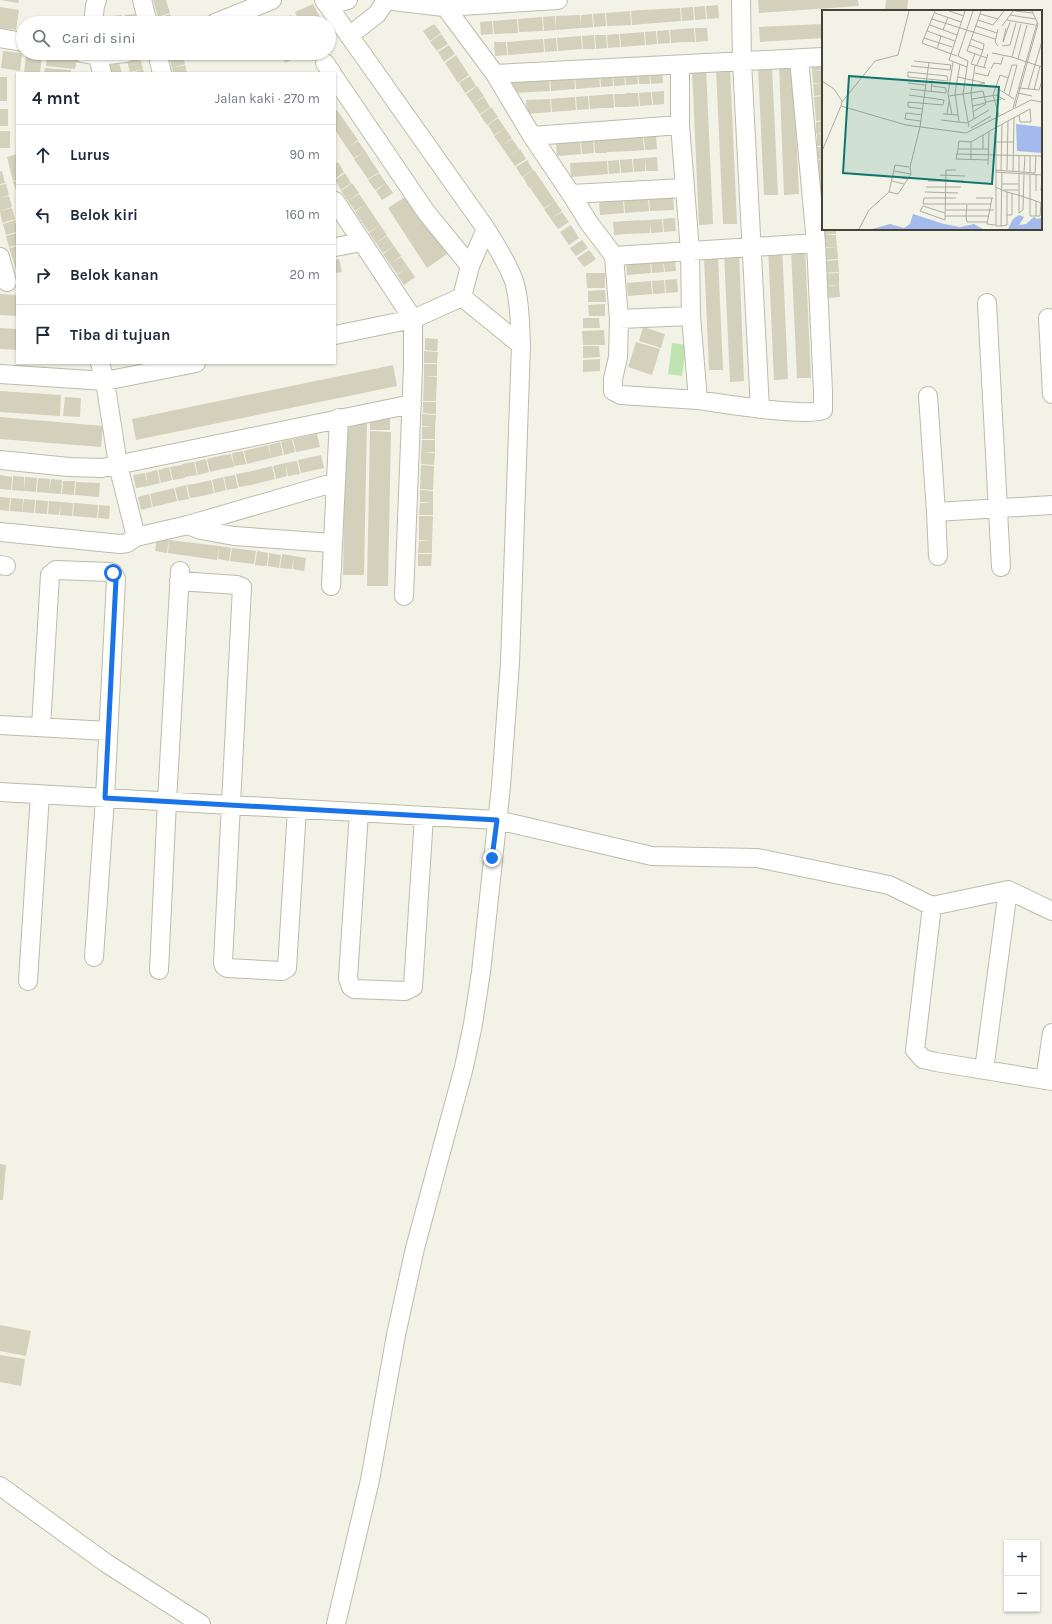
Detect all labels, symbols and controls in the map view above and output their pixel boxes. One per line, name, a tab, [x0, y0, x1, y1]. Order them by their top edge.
inset map	[822, 10, 1042, 230]
search box	[16, 16, 336, 60]
icon: search	[30, 27, 52, 49]
text: Cari di sini	[62, 29, 136, 47]
text: 4 mnt	[32, 88, 80, 108]
text: Jalan kaki · 270 m	[215, 91, 320, 106]
icon: ahead	[32, 144, 54, 166]
text: Lurus	[70, 146, 110, 164]
text: 90 m	[289, 147, 320, 162]
icon: left	[32, 204, 54, 226]
text: Belok kiri	[70, 206, 138, 224]
text: 160 m	[285, 207, 320, 222]
icon: right	[32, 264, 54, 286]
text: Belok kanan	[70, 266, 159, 284]
text: 20 m	[290, 267, 320, 282]
icon: arrive	[32, 324, 54, 346]
text: Tiba di tujuan	[70, 326, 170, 344]
route start	[104, 564, 122, 582]
route end	[483, 849, 501, 867]
map controls	[1004, 1540, 1040, 1612]
button: +	[1004, 1540, 1040, 1576]
button: −	[1004, 1576, 1040, 1612]

